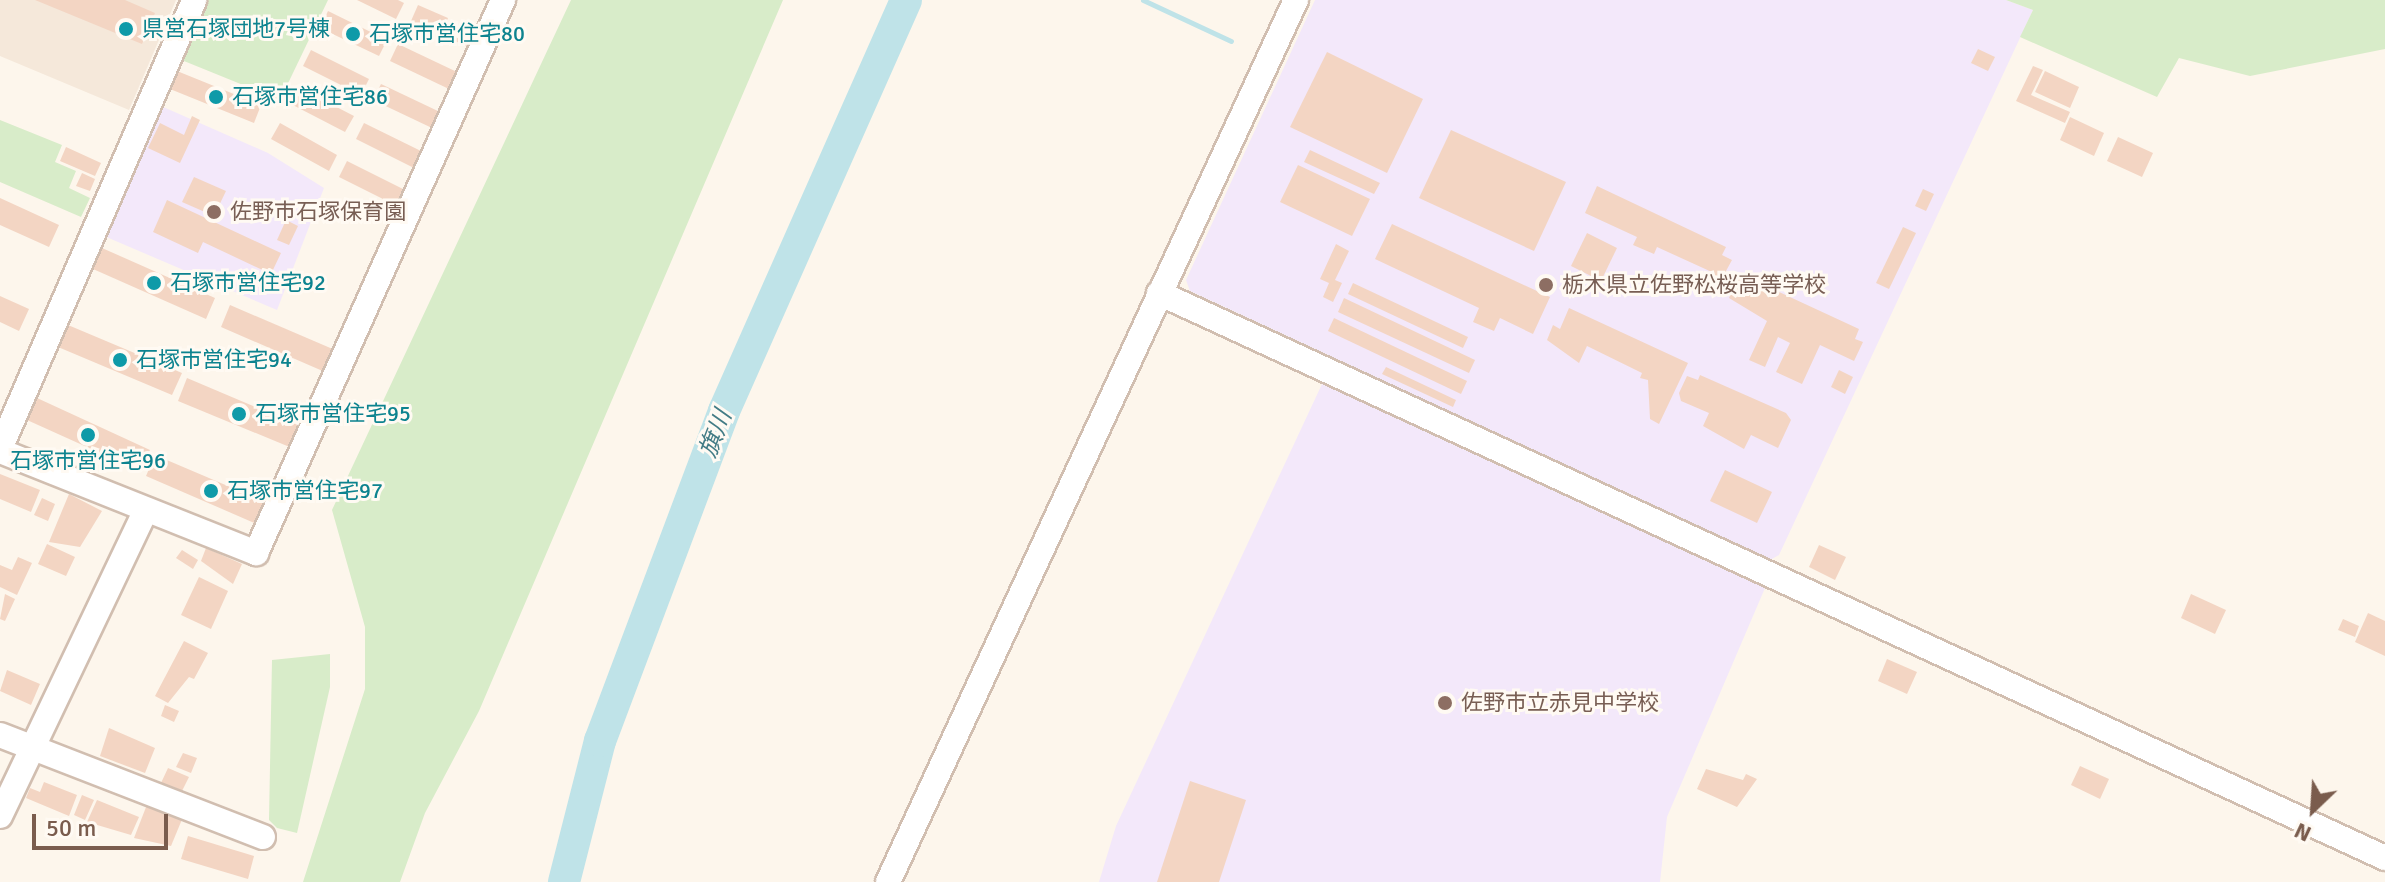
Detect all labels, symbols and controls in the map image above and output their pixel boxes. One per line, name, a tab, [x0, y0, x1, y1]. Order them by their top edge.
place label: 県営石塚団地7号棟	[142, 16, 330, 42]
marker: 県営石塚団地7号棟	[117, 20, 135, 38]
place label: 石塚市営住宅80	[369, 21, 525, 47]
marker: 石塚市営住宅80	[344, 25, 362, 43]
place label: 石塚市営住宅86	[232, 84, 388, 110]
marker: 石塚市営住宅86	[207, 88, 225, 106]
place label: 佐野市石塚保育園	[230, 199, 406, 225]
marker: 佐野市石塚保育園	[205, 203, 223, 221]
place label: 石塚市営住宅92	[170, 270, 326, 296]
place label: 栃木県立佐野松桜高等学校	[1562, 272, 1826, 298]
marker: 石塚市営住宅92	[145, 274, 163, 292]
marker: 栃木県立佐野松桜高等学校	[1537, 276, 1555, 294]
place label: 石塚市営住宅94	[136, 347, 292, 373]
marker: 石塚市営住宅94	[111, 351, 129, 369]
place label: 石塚市営住宅95	[255, 401, 411, 427]
marker: 石塚市営住宅95	[230, 405, 248, 423]
water label: 旗川	[694, 406, 738, 462]
marker: 石塚市営住宅96	[79, 426, 97, 444]
place label: 石塚市営住宅96	[10, 448, 166, 474]
place label: 石塚市営住宅97	[227, 478, 383, 504]
marker: 石塚市営住宅97	[202, 482, 220, 500]
place label: 佐野市立赤見中学校	[1461, 690, 1659, 716]
marker: 佐野市立赤見中学校	[1436, 694, 1454, 712]
north arrow	[2273, 770, 2353, 850]
scale bar	[36, 798, 172, 848]
text: 50 m	[46, 813, 96, 843]
text: N	[2290, 817, 2315, 848]

